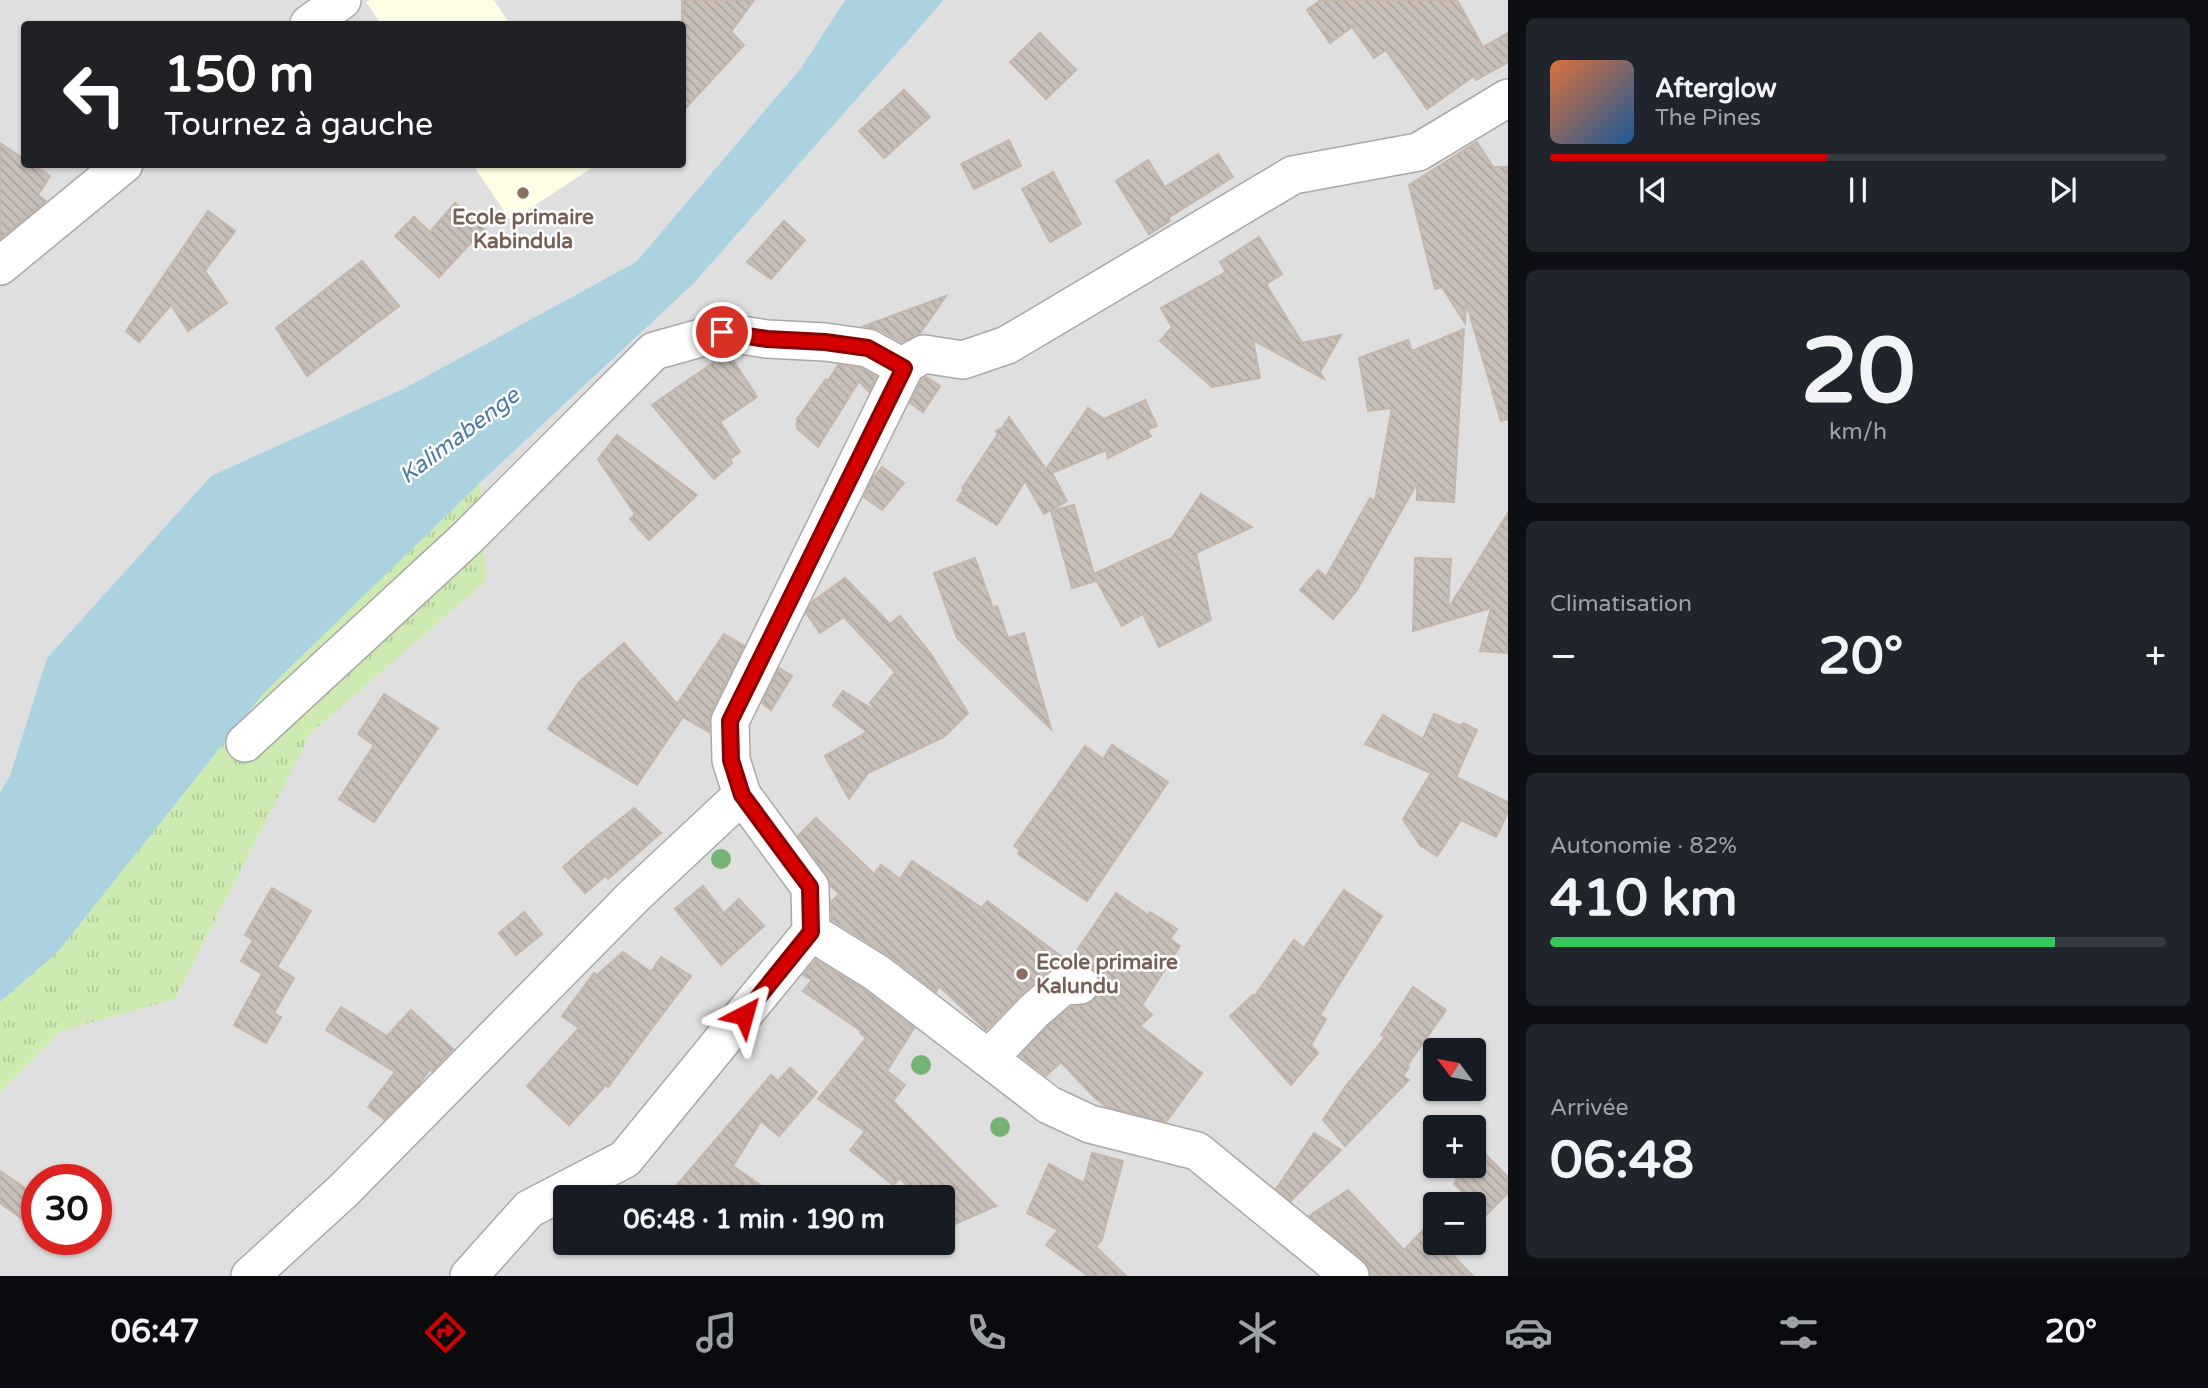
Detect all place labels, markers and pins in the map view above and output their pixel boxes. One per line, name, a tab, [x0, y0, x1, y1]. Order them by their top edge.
marker: Ecole primaire Kabindula	[515, 185, 531, 201]
place label: Ecole primaire Kabindula	[452, 205, 594, 254]
pin	[692, 302, 752, 362]
place label: Ecole primaire Kalundu	[1036, 950, 1178, 999]
marker: Ecole primaire Kalundu	[1014, 966, 1030, 982]

